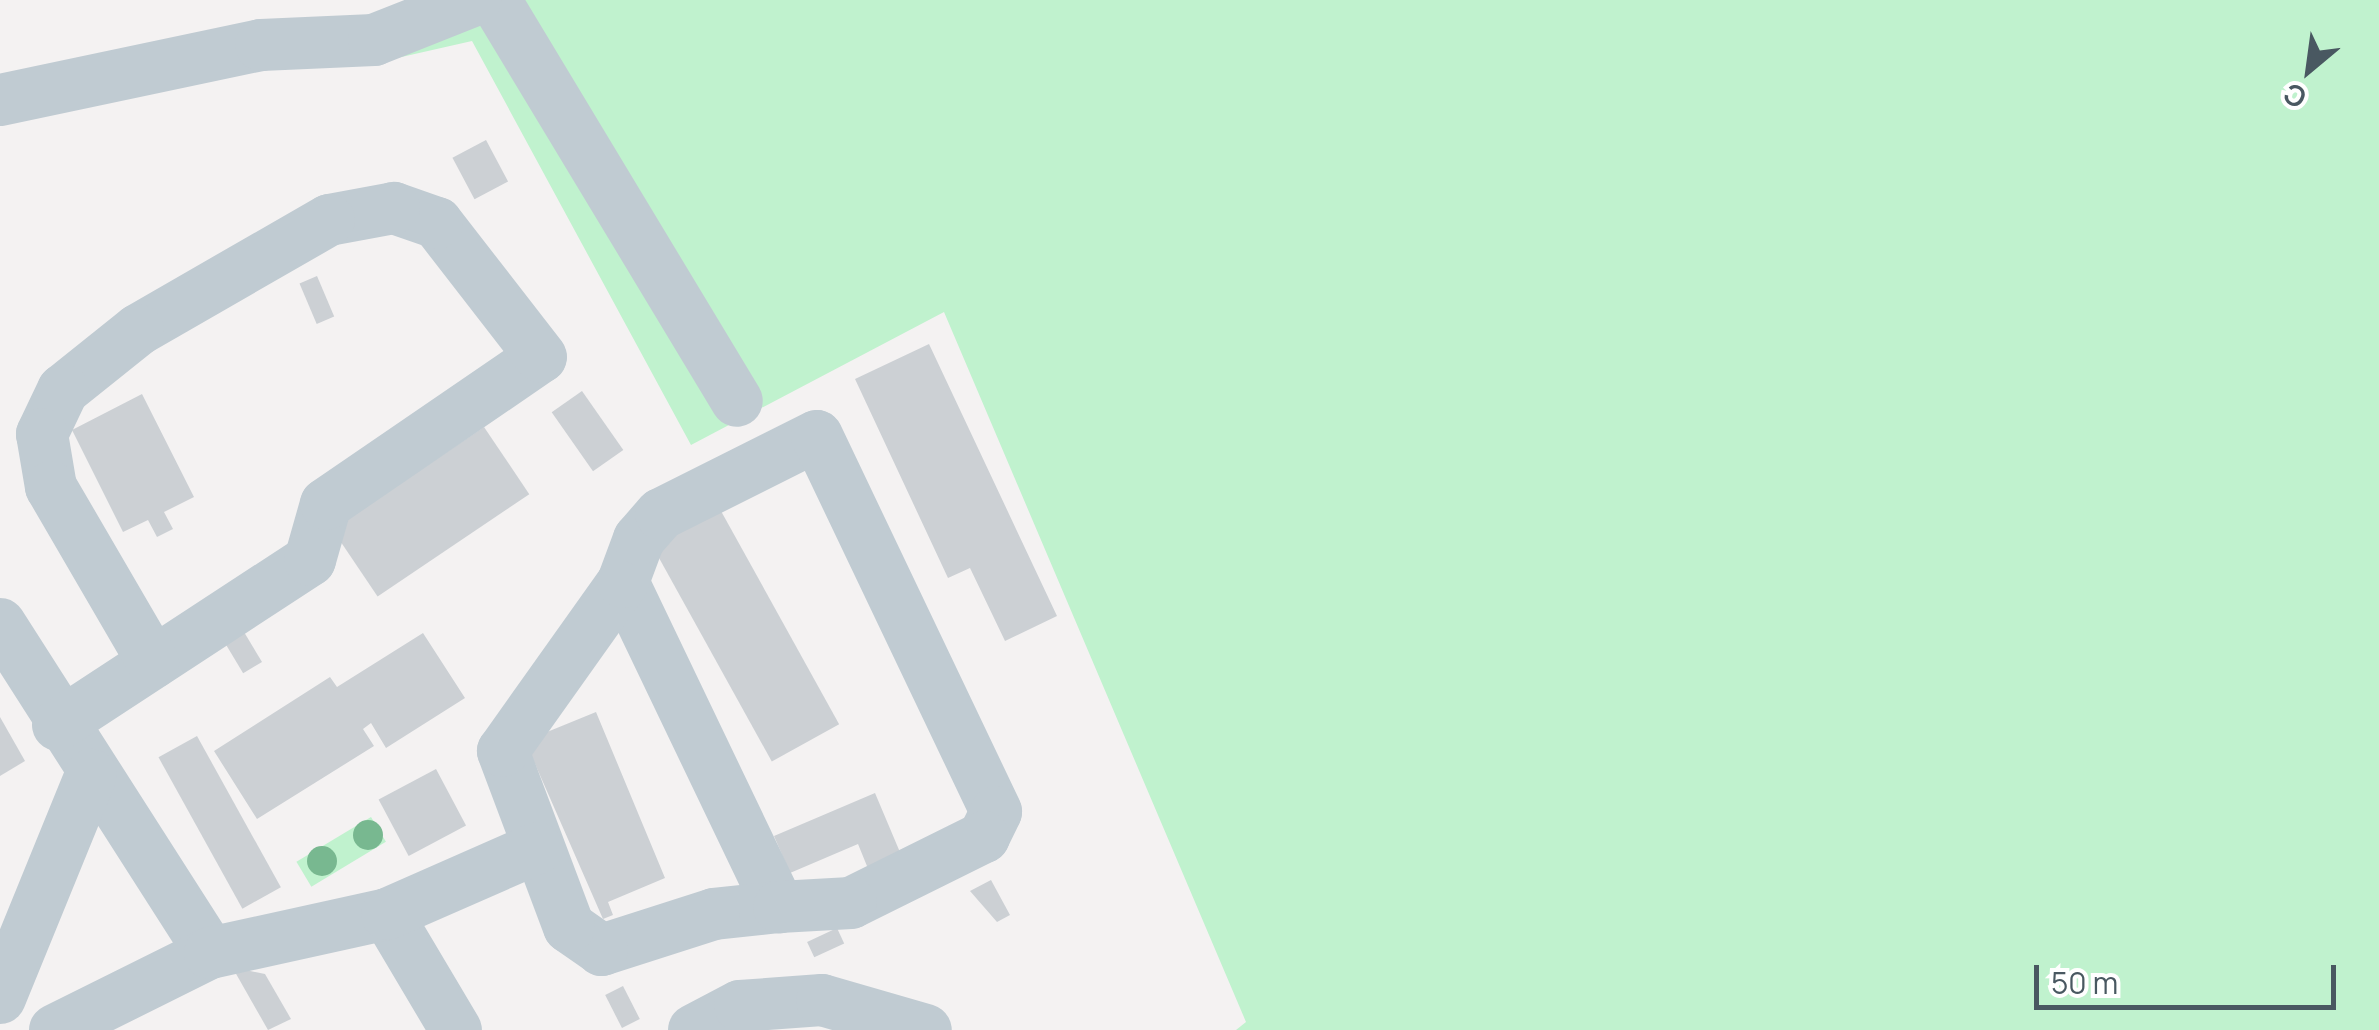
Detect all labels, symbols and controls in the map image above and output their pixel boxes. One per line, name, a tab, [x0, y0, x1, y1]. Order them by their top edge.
north arrow	[2259, 20, 2359, 120]
text: С	[2276, 75, 2313, 118]
scale bar	[2039, 945, 2342, 1007]
text: 50 m	[2051, 962, 2118, 1003]

